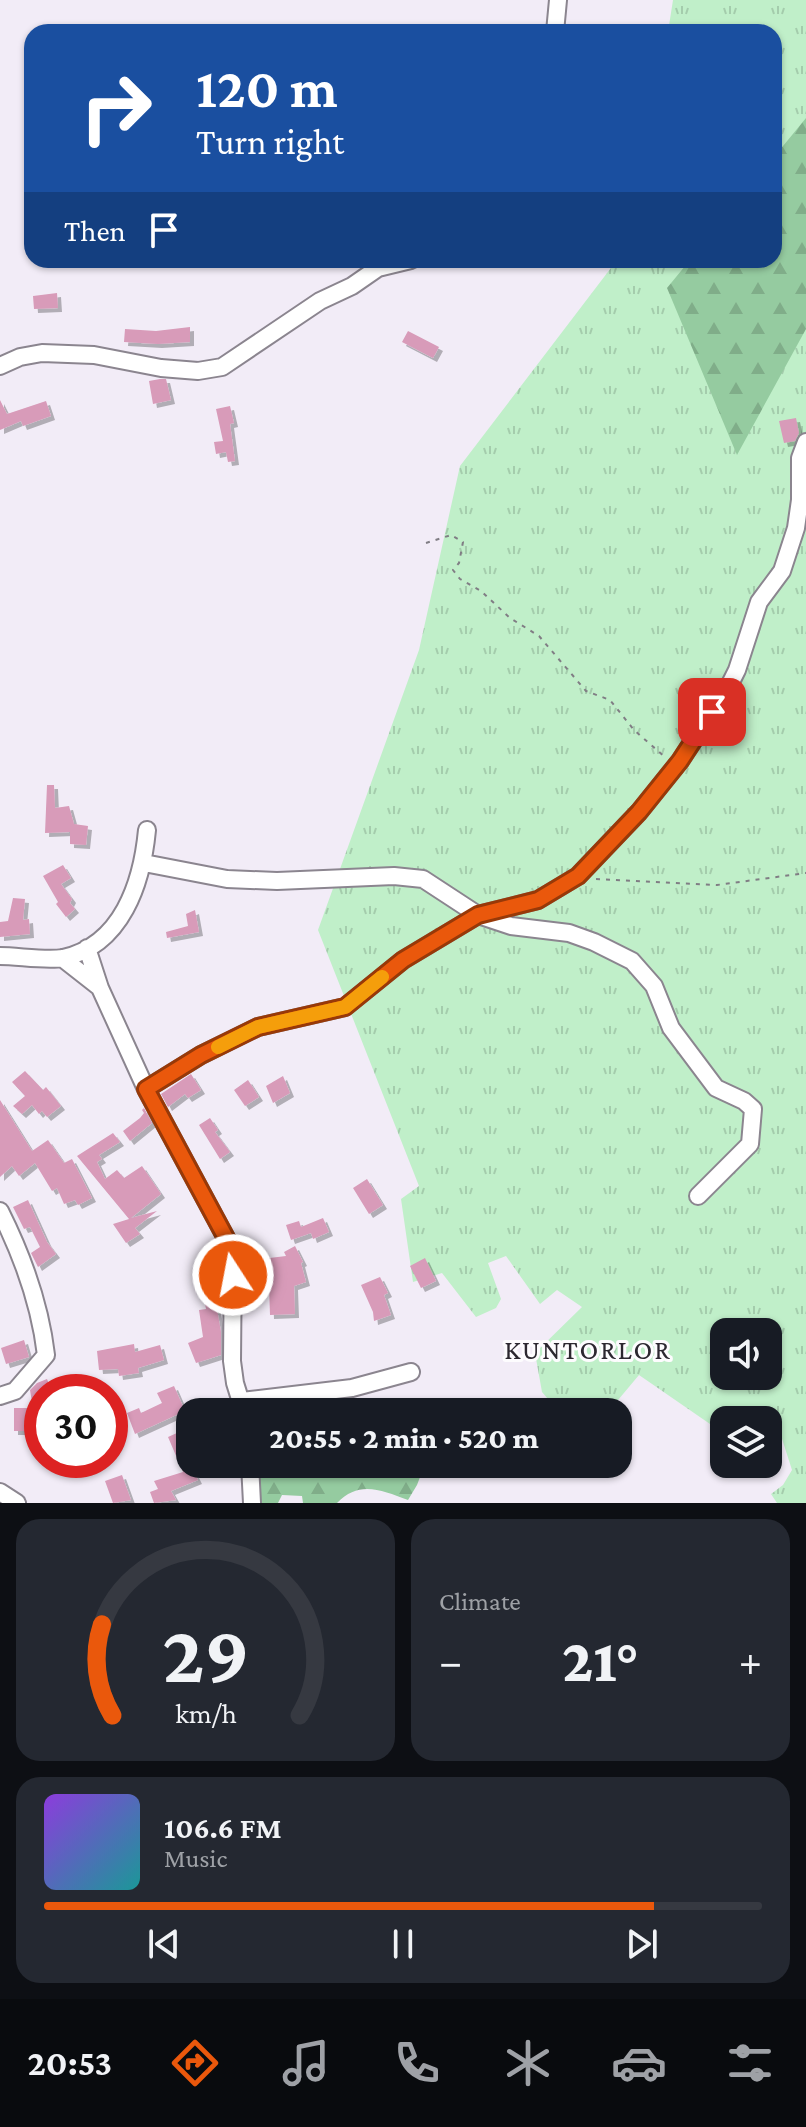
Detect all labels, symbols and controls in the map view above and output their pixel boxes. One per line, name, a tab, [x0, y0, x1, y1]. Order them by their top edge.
icon: right	[64, 56, 168, 160]
text: 120 m	[196, 57, 338, 119]
text: Turn right	[196, 122, 344, 162]
icon: arrive	[142, 208, 186, 252]
text: Then	[64, 214, 126, 247]
pin	[678, 678, 746, 746]
icon: arrive	[690, 690, 734, 734]
position arrow	[191, 1233, 275, 1317]
map controls	[710, 1318, 782, 1478]
button: sound	[710, 1318, 782, 1390]
district label: KUNTORLOR	[504, 1334, 672, 1365]
speed limit sign: 30	[24, 1374, 128, 1478]
button: layers	[710, 1406, 782, 1478]
text: 20:55 · 2 min · 520 m	[269, 1421, 539, 1454]
text: Climate	[439, 1587, 521, 1616]
text: 29	[162, 1607, 249, 1700]
text: 21°	[562, 1627, 639, 1694]
text: −	[439, 1637, 462, 1685]
text: +	[739, 1637, 762, 1685]
text: km/h	[175, 1697, 236, 1729]
text: 106.6 FM	[164, 1811, 282, 1844]
text: Music	[164, 1844, 227, 1873]
icon: previous	[142, 1922, 186, 1966]
icon: pause	[381, 1922, 425, 1966]
icon: next	[620, 1922, 664, 1966]
icon: directions	[167, 2035, 223, 2091]
icon: music	[278, 2035, 334, 2091]
icon: phone	[389, 2035, 445, 2091]
icon: climate	[500, 2035, 556, 2091]
icon: car	[611, 2035, 667, 2091]
icon: filters	[722, 2035, 778, 2091]
text: 20:53	[28, 2043, 112, 2083]

